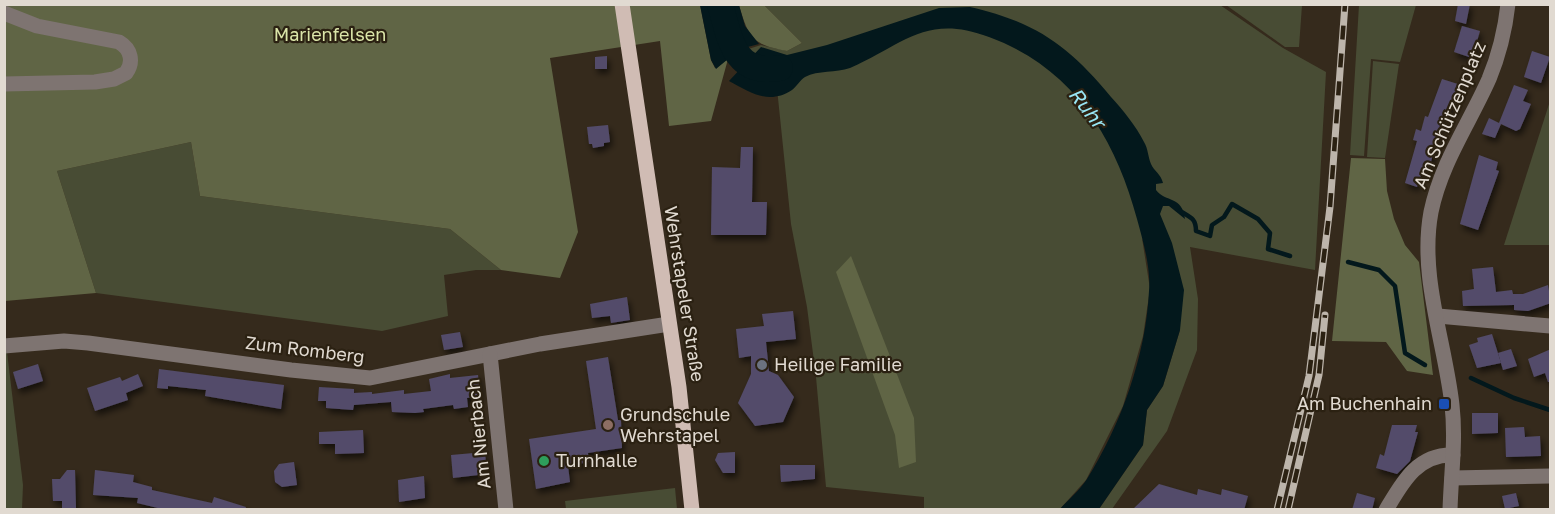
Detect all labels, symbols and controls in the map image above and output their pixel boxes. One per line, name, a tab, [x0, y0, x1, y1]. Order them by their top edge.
park label: Marienfelsen	[274, 23, 386, 45]
street label: Am Schützenplatz	[1408, 38, 1490, 191]
water label: Ruhr	[1064, 82, 1113, 135]
street label: Wehrstapeler Straße	[660, 205, 710, 383]
street label: Zum Romberg	[244, 331, 366, 367]
place label: Heilige Familie	[774, 353, 902, 375]
marker: Heilige Familie	[755, 358, 769, 372]
street label: Am Nierbach	[461, 378, 495, 490]
place label: Am Buchenhain	[1297, 392, 1432, 414]
marker: Am Buchenhain	[1437, 397, 1451, 411]
place label: Grundschule Wehrstapel	[620, 403, 730, 446]
marker: Grundschule Wehrstapel	[601, 418, 615, 432]
place label: Turnhalle	[556, 449, 638, 471]
marker: Turnhalle	[537, 454, 551, 468]

